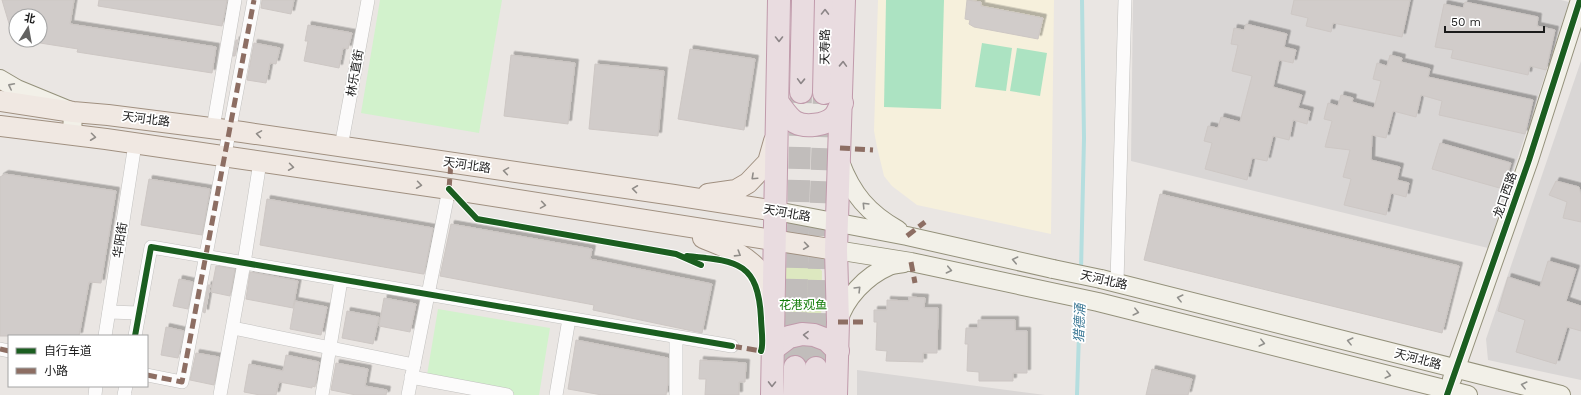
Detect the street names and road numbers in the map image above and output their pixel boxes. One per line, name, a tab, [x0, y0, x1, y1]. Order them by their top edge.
street label: 天寿路	[818, 29, 832, 65]
street label: 林乐直街	[344, 48, 366, 98]
street label: 天河北路	[121, 109, 171, 129]
street label: 天河北路	[442, 155, 492, 175]
street label: 龙口西路	[1491, 170, 1519, 220]
street label: 天河北路	[762, 202, 812, 224]
street label: 华阳街	[110, 221, 130, 259]
street label: 天河北路	[1079, 268, 1129, 292]
street label: 天河北路	[1393, 346, 1443, 372]

